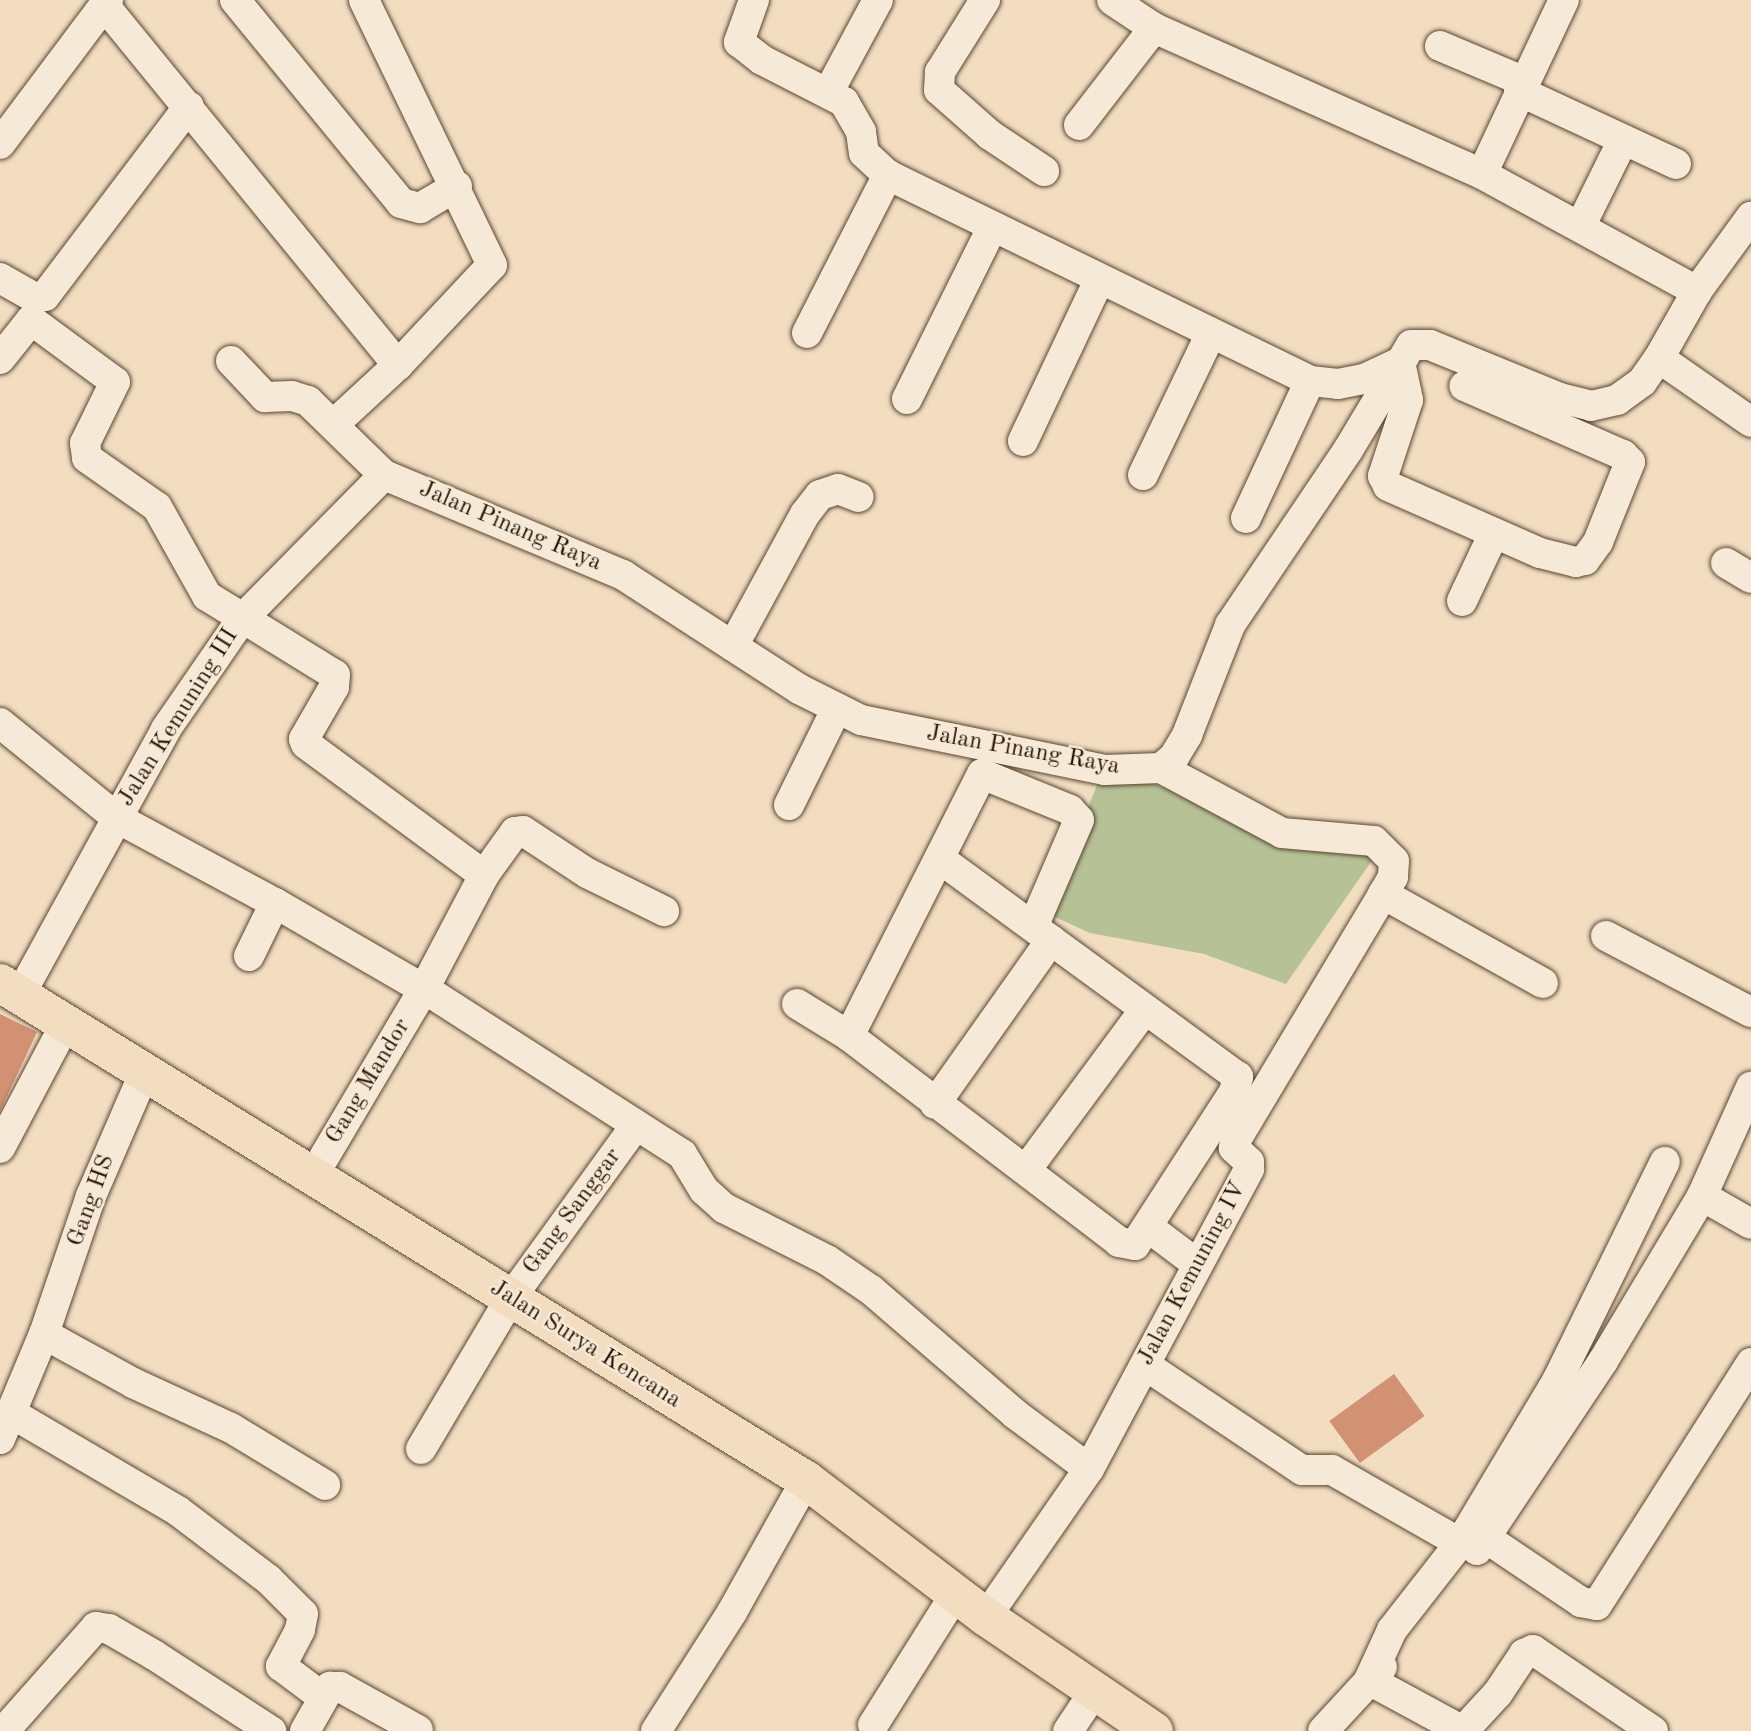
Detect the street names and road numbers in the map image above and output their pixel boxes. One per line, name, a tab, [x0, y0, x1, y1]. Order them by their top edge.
street label: Jalan Pinang Raya	[414, 476, 606, 578]
street label: Jalan Kemuning III	[113, 624, 245, 812]
street label: Jalan Pinang Raya	[924, 720, 1122, 782]
street label: Gang Mandor	[320, 1014, 418, 1150]
street label: Gang Sanggar	[518, 1143, 628, 1281]
street label: Gang HS	[62, 1151, 122, 1251]
street label: Jalan Kemuning IV	[1132, 1177, 1254, 1371]
street label: Jalan Surya Kencana	[484, 1274, 686, 1416]

